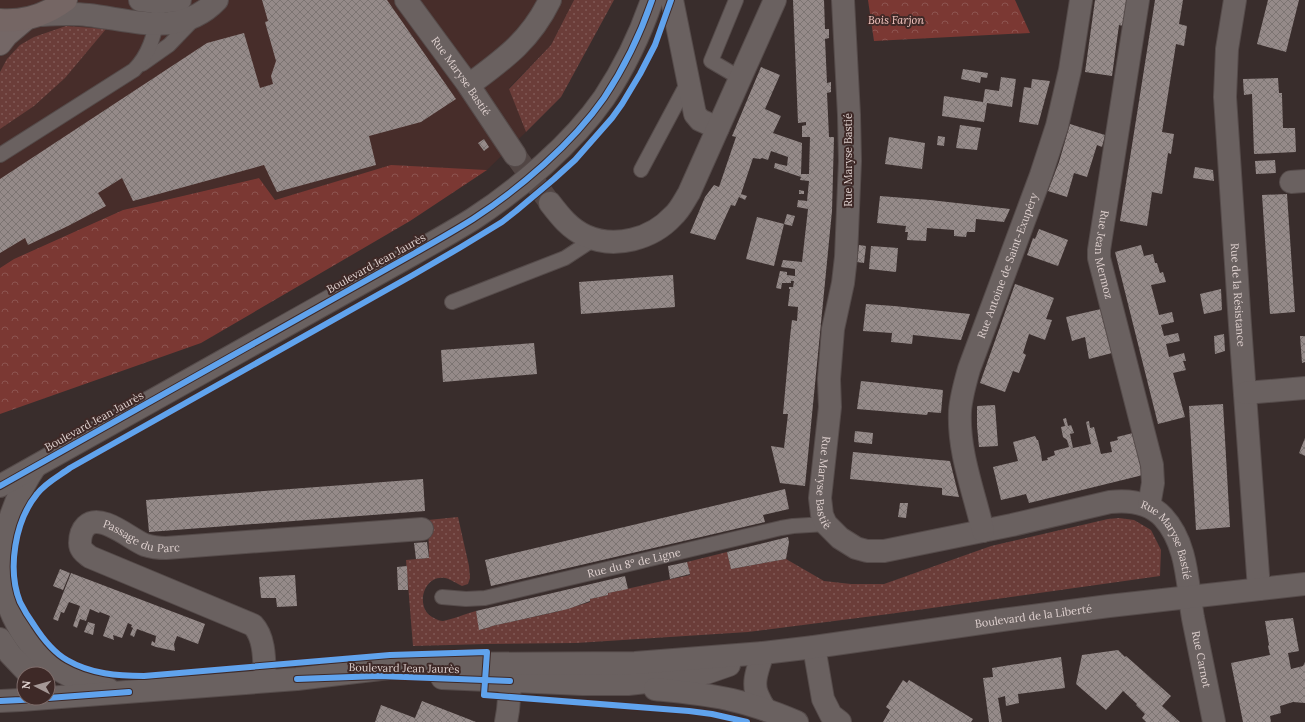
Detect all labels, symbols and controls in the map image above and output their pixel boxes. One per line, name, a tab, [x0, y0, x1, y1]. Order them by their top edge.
park label: Bois Farjon	[868, 13, 924, 27]
street label: Rue Maryse Bastié	[428, 34, 494, 118]
street label: Rue Maryse Bastié	[841, 113, 855, 207]
street label: Rue Antoine de Saint-Exupéry	[974, 191, 1041, 340]
street label: Rue Jean Mermoz	[1092, 209, 1116, 301]
street label: Boulevard Jean Jaurès	[324, 230, 428, 296]
street label: Rue de la Résistance	[1228, 243, 1249, 347]
street label: Boulevard Jean Jaurès	[42, 388, 146, 454]
street label: Rue Maryse Bastié	[813, 435, 834, 532]
street label: Rue Maryse Bastié	[1139, 497, 1195, 581]
street label: Passage du Parc	[101, 516, 180, 555]
street label: Rue du 8° de Ligne	[586, 545, 682, 581]
street label: Boulevard de la Liberté	[974, 601, 1093, 631]
street label: Rue Carnot	[1189, 629, 1214, 690]
street label: Boulevard Jean Jaurès	[348, 660, 460, 676]
north arrow	[16, 666, 56, 706]
text: N	[19, 680, 34, 690]

